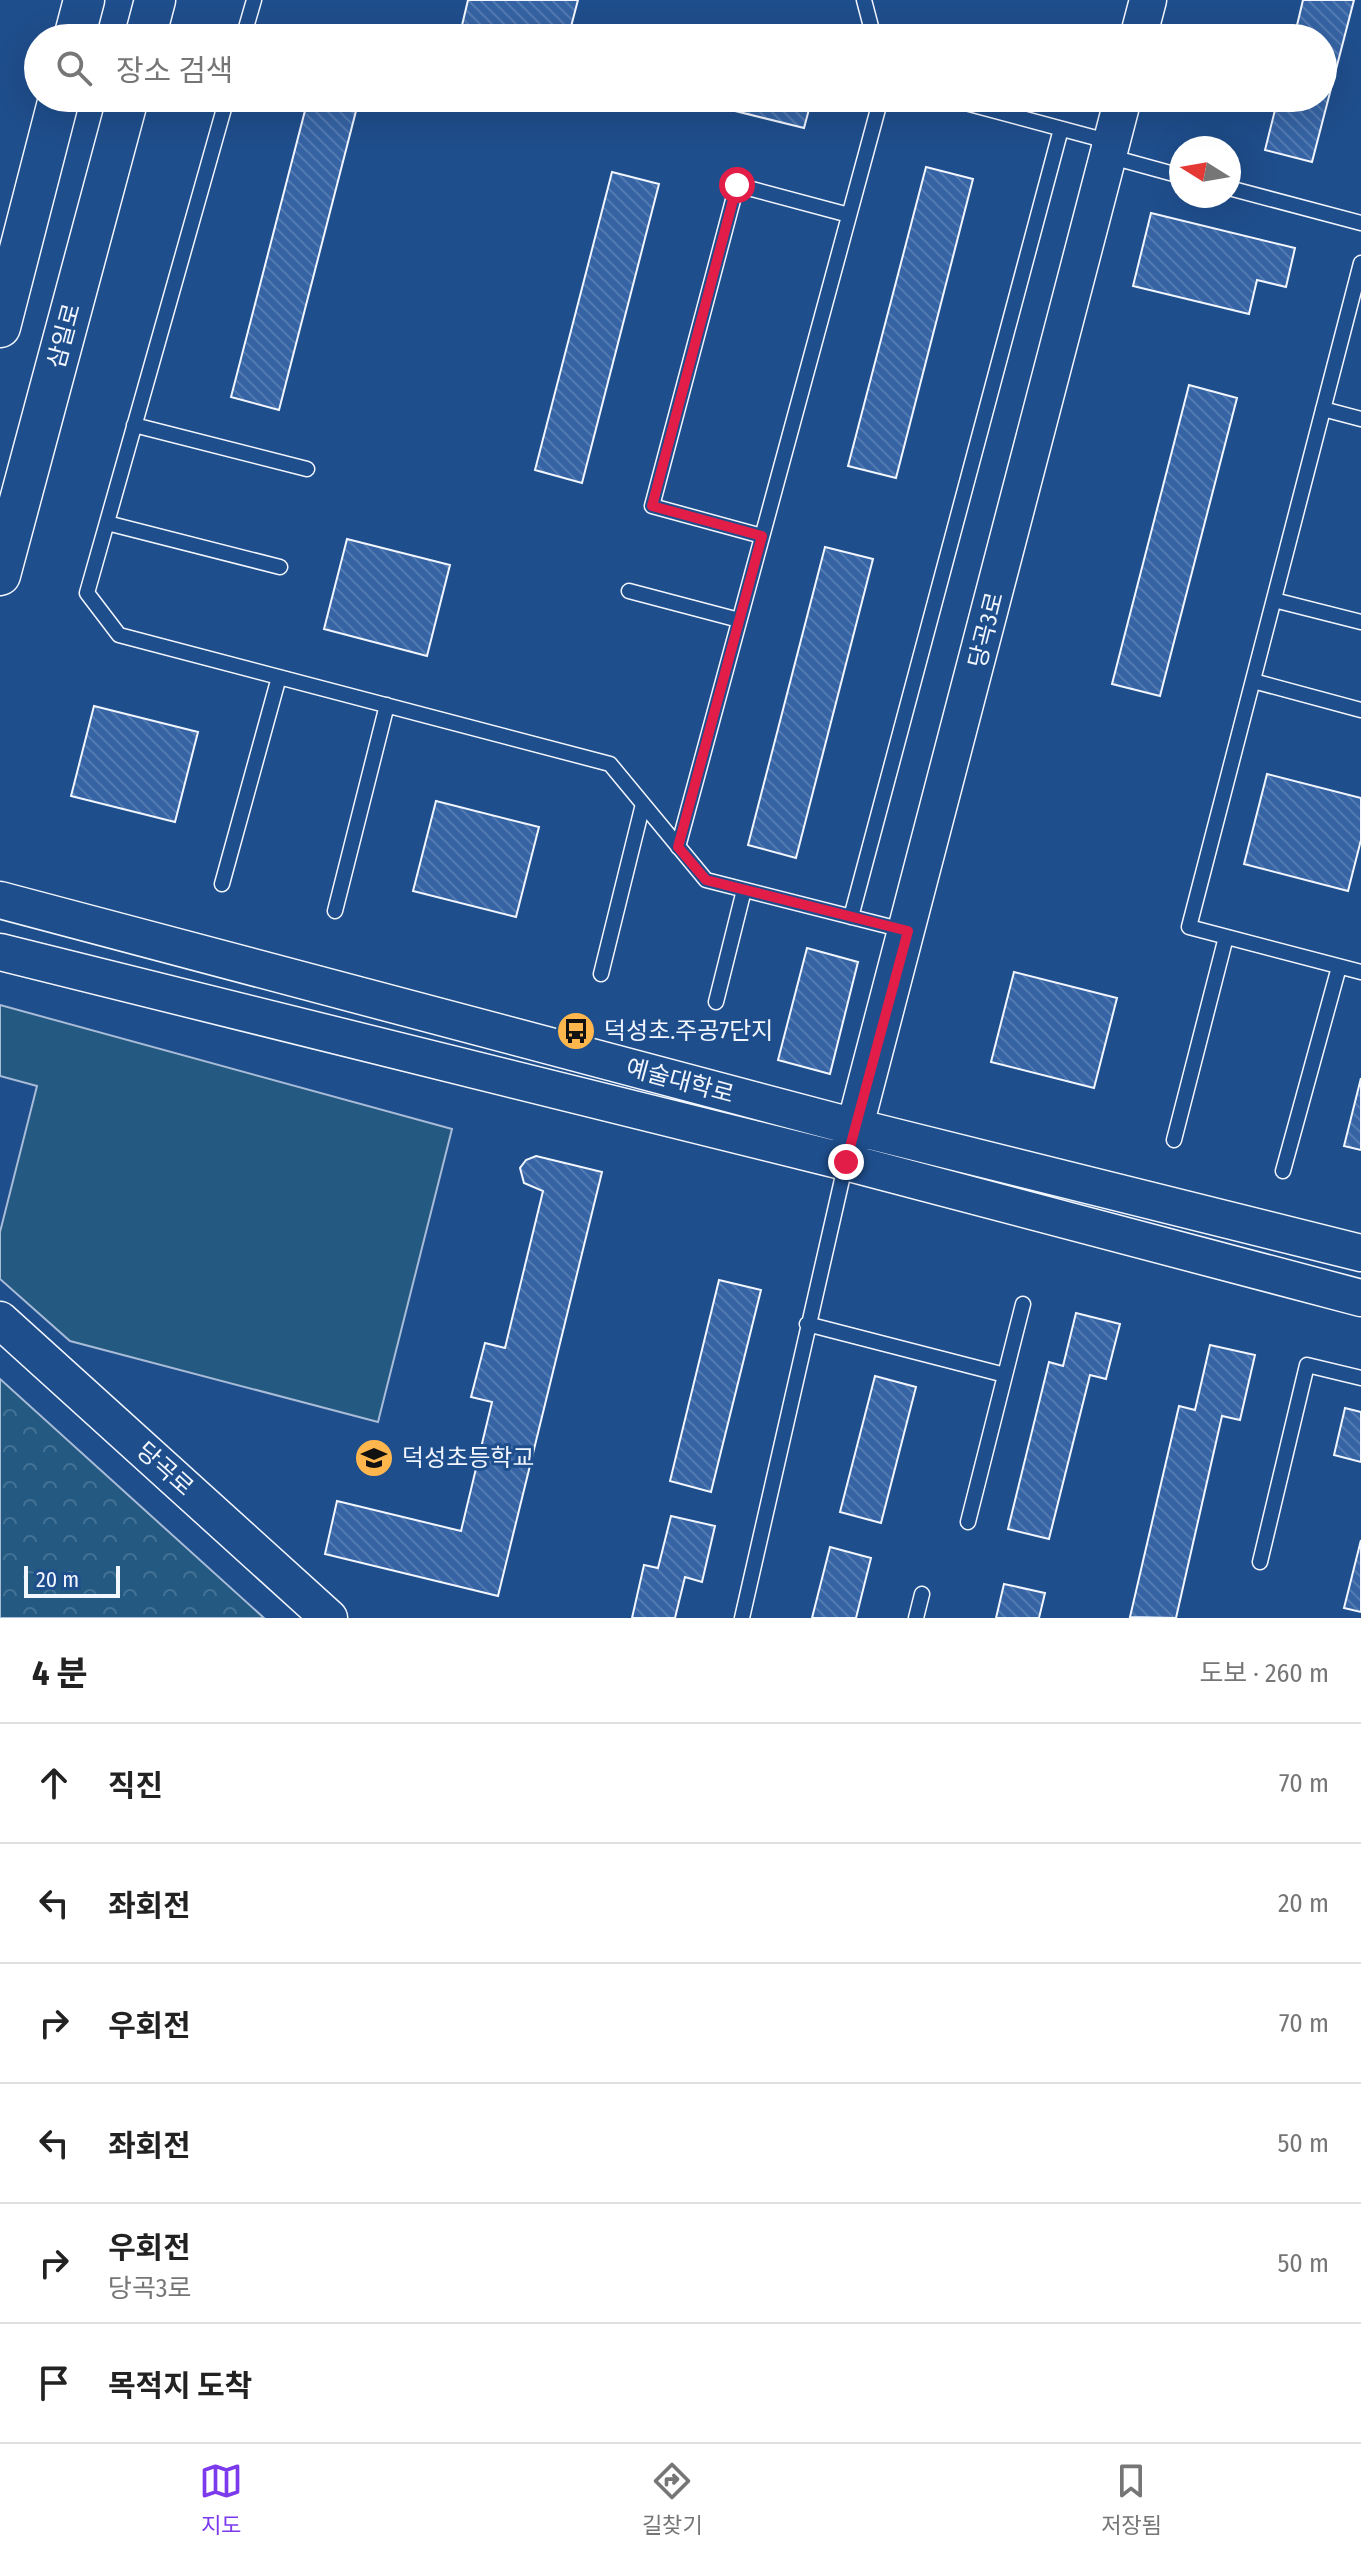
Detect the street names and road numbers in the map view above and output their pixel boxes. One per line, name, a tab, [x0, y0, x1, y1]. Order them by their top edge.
street label: 삼일로	[42, 300, 86, 372]
street label: 당곡3로	[963, 589, 1009, 671]
street label: 예술대학로	[623, 1053, 737, 1109]
street label: 당곡로	[131, 1436, 199, 1502]

